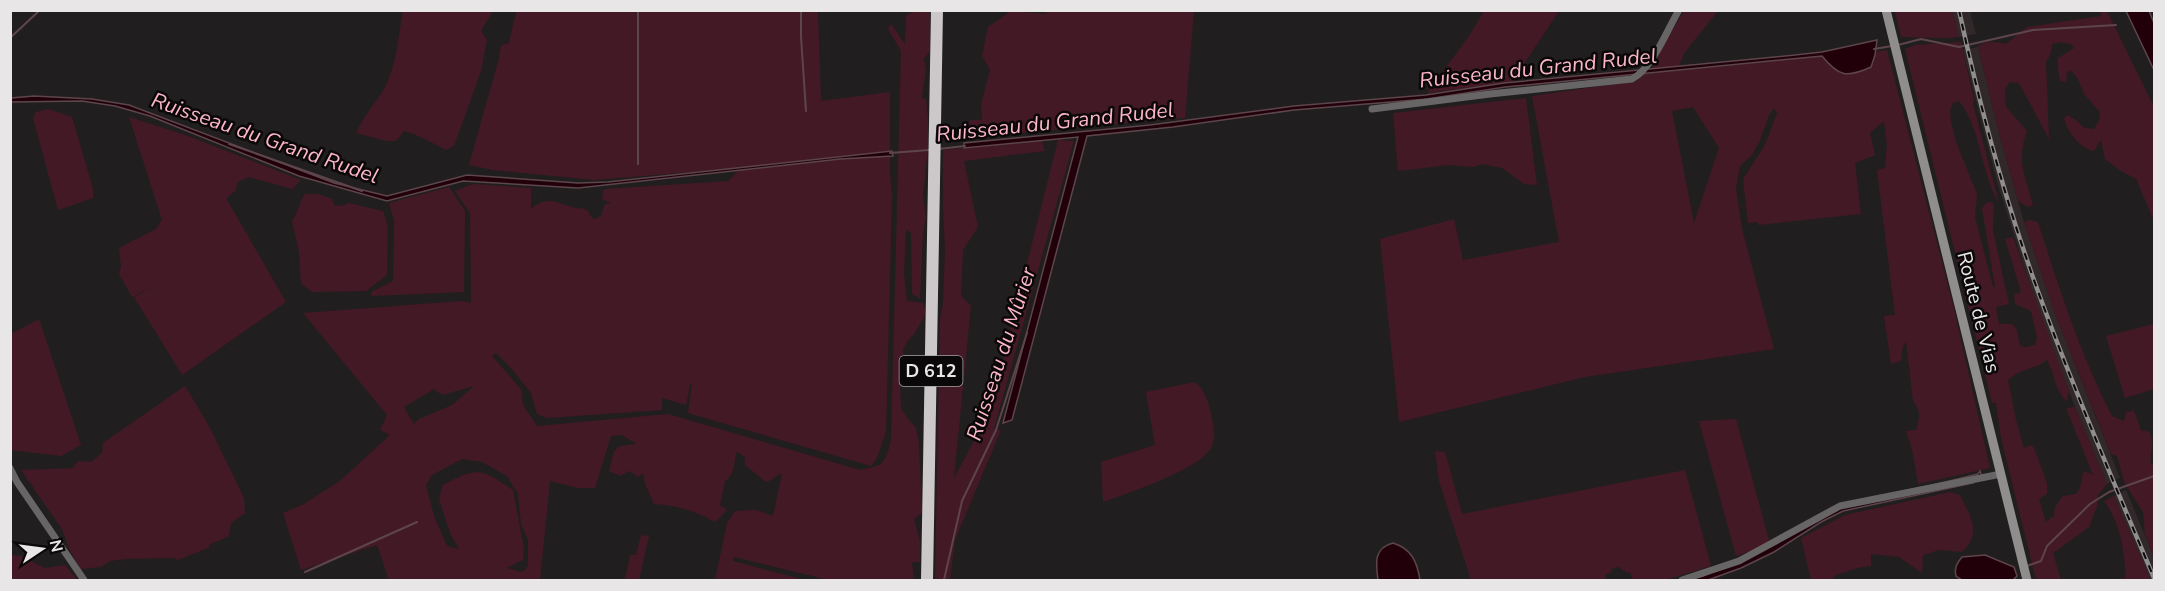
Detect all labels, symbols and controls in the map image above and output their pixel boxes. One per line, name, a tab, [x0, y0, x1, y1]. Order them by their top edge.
water label: Ruisseau du Grand Rudel	[1418, 42, 1658, 94]
water label: Ruisseau du Grand Rudel	[148, 86, 382, 190]
water label: Ruisseau du Grand Rudel	[935, 96, 1175, 148]
street label: Route de Vias	[1950, 249, 2007, 376]
water label: Ruisseau du Mûrier	[960, 263, 1042, 444]
road number: D 612	[900, 356, 962, 386]
north arrow	[12, 519, 72, 579]
text: N	[44, 538, 68, 554]

